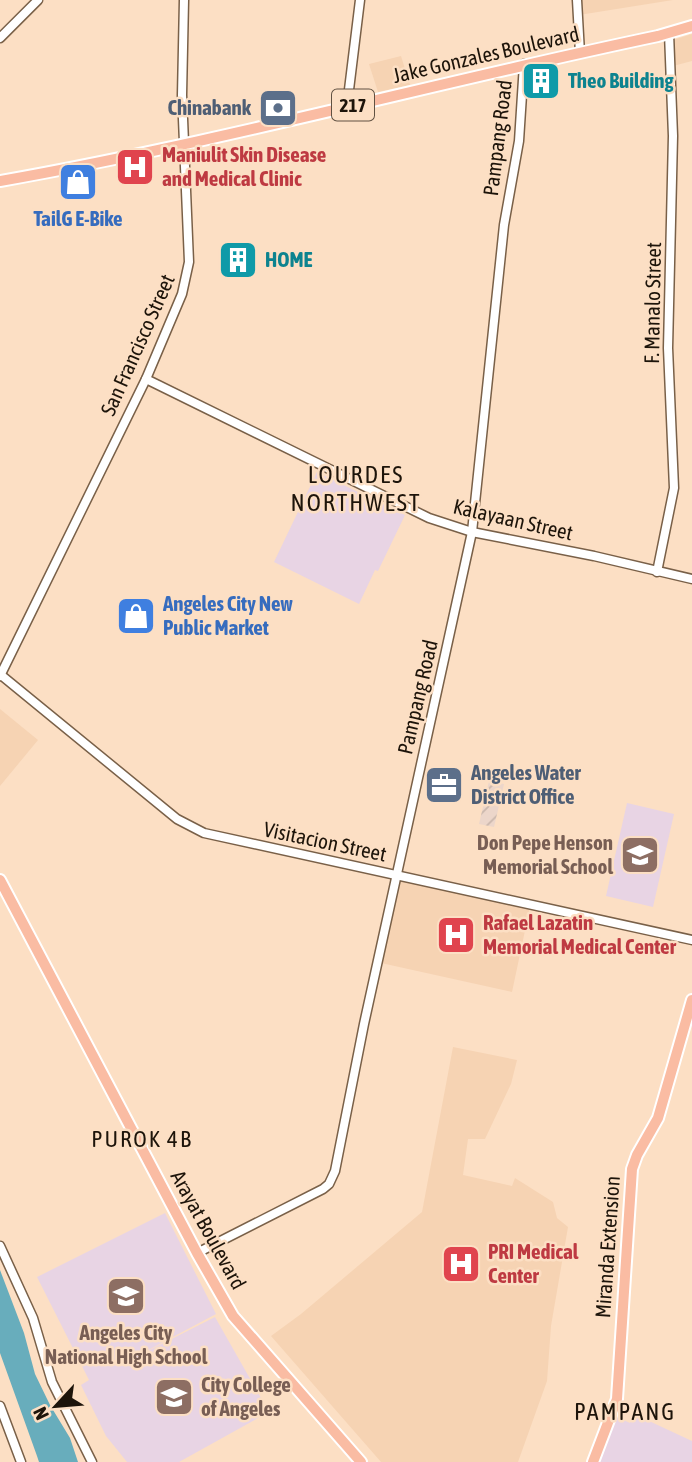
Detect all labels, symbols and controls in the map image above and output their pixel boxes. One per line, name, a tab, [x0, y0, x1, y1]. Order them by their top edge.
street label: Jake Gonzales Boulevard	[390, 21, 581, 87]
building icon: Theo Building	[520, 60, 562, 102]
place label: Theo Building	[568, 68, 674, 92]
street label: Pampang Road	[478, 79, 516, 197]
bank icon: Chinabank	[257, 87, 299, 129]
road number: 217	[332, 90, 374, 120]
place label: Chinabank	[167, 95, 252, 119]
place label: Maniulit Skin Disease and Medical Clinic	[162, 142, 326, 190]
hospital icon: Maniulit Skin Disease and Medical Clinic	[114, 146, 156, 188]
shop icon: TailG E-Bike	[57, 161, 99, 203]
place label: TailG E-Bike	[33, 206, 123, 230]
building icon: HOME	[217, 239, 259, 281]
street label: F. Manalo Street	[639, 242, 665, 364]
place label: HOME	[265, 247, 313, 271]
street label: San Francisco Street	[95, 270, 179, 419]
district label: LOURDES NORTHWEST	[291, 461, 421, 516]
street label: Kalayaan Street	[451, 494, 575, 544]
place label: Angeles City New Public Market	[162, 591, 293, 639]
shop icon: Angeles City New Public Market	[115, 595, 157, 637]
street label: Pampang Road	[392, 637, 442, 756]
place label: Angeles Water District Office	[470, 760, 582, 808]
office icon: Angeles Water District Office	[423, 764, 465, 806]
street label: Visitacion Street	[262, 816, 389, 866]
place label: Don Pepe Henson Memorial School	[477, 830, 613, 878]
school or university icon: Don Pepe Henson Memorial School	[619, 834, 661, 876]
place label: Rafael Lazatin Memorial Medical Center	[483, 910, 677, 958]
hospital icon: Rafael Lazatin Memorial Medical Center	[435, 914, 477, 956]
district label: PUROK 4B	[91, 1126, 193, 1152]
street label: Arayat Boulevard	[166, 1166, 251, 1293]
street label: Miranda Extension	[590, 1175, 624, 1319]
place label: PRI Medical Center	[488, 1239, 579, 1287]
hospital icon: PRI Medical Center	[440, 1243, 482, 1285]
school or university icon: Angeles City National High School	[105, 1275, 147, 1317]
place label: Angeles City National High School	[45, 1320, 208, 1368]
north arrow	[21, 1371, 91, 1441]
place label: City College of Angeles	[201, 1372, 291, 1420]
school or university icon: City College of Angeles	[153, 1376, 195, 1418]
district label: PAMPANG	[574, 1398, 676, 1425]
text: N	[28, 1404, 53, 1423]

